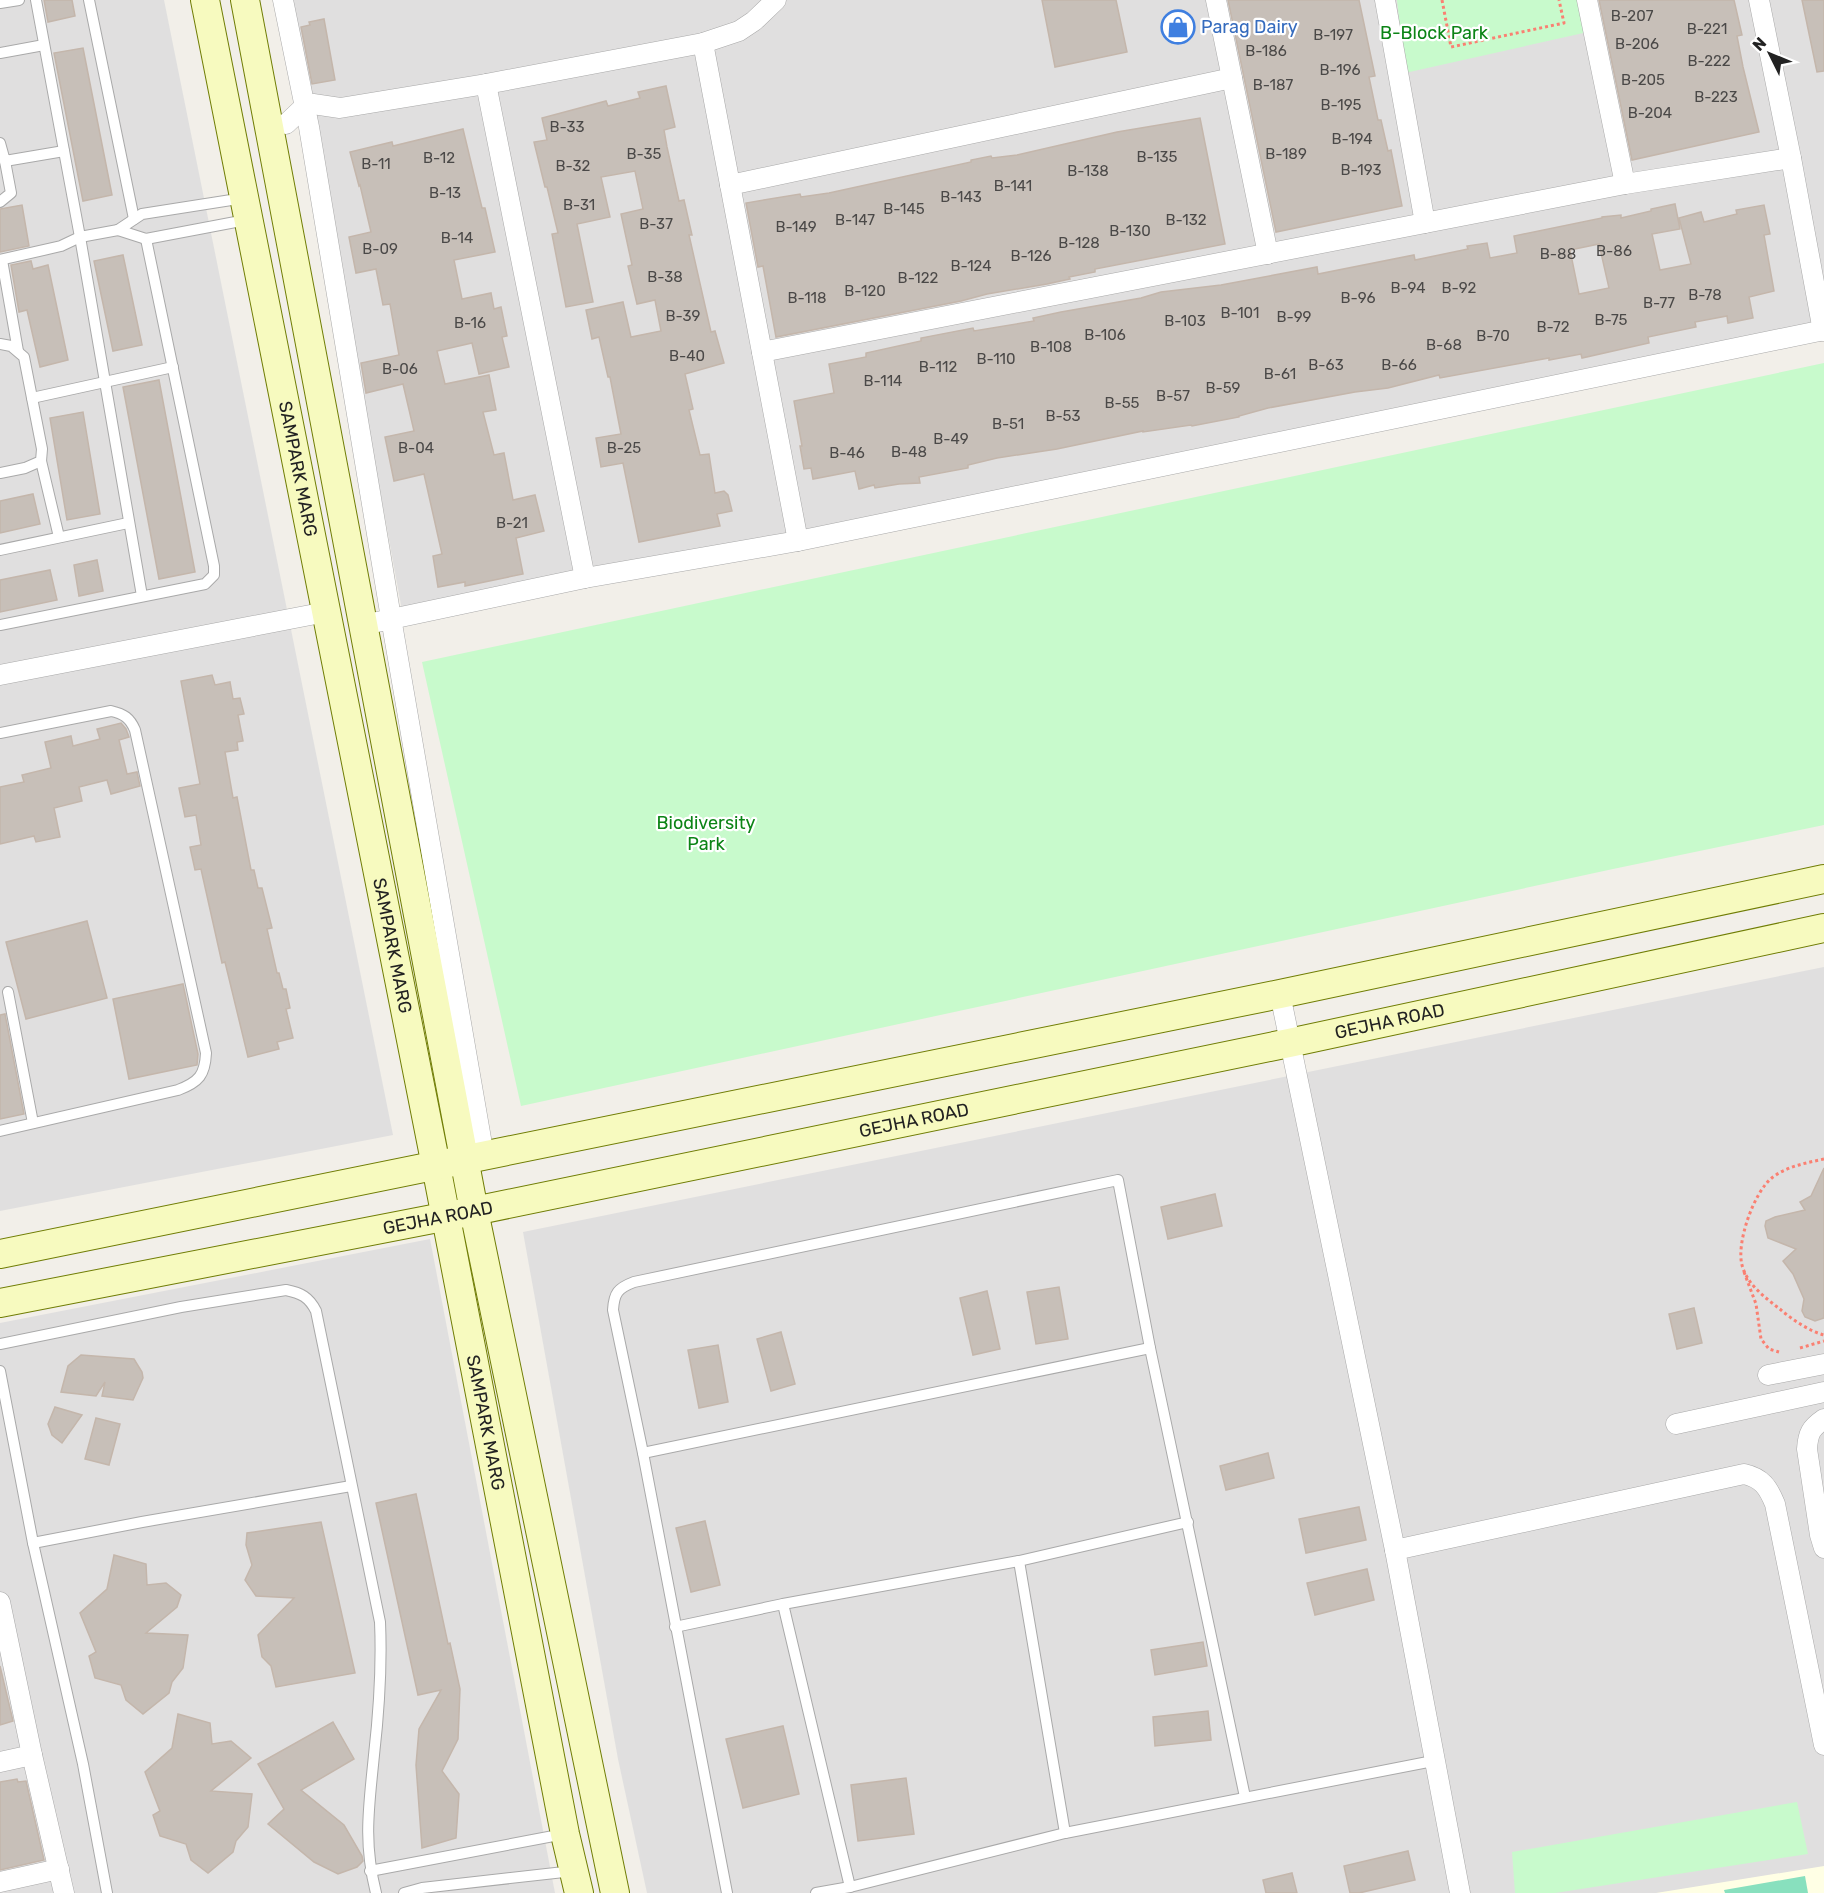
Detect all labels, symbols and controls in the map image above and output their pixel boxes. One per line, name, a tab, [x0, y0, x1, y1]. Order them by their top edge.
house number: B-207	[1611, 7, 1654, 25]
shop icon: Parag Dairy	[1160, 9, 1196, 45]
place label: Parag Dairy	[1201, 16, 1298, 38]
house number: B-221	[1687, 20, 1727, 38]
park label: B-Block Park	[1380, 22, 1489, 44]
north arrow	[1740, 24, 1800, 84]
house number: B-197	[1313, 26, 1353, 44]
text: N	[1749, 33, 1770, 55]
house number: B-206	[1615, 35, 1659, 53]
house number: B-186	[1245, 42, 1287, 60]
house number: B-222	[1687, 52, 1731, 70]
house number: B-196	[1320, 61, 1360, 79]
house number: B-205	[1621, 71, 1665, 89]
house number: B-187	[1253, 76, 1293, 94]
house number: B-223	[1694, 88, 1738, 106]
house number: B-195	[1321, 96, 1362, 114]
house number: B-204	[1628, 104, 1672, 122]
house number: B-33	[550, 118, 585, 136]
house number: B-194	[1331, 130, 1373, 148]
house number: B-35	[627, 145, 662, 163]
house number: B-189	[1265, 145, 1307, 163]
house number: B-135	[1136, 148, 1178, 166]
house number: B-12	[423, 149, 455, 167]
house number: B-11	[361, 155, 391, 173]
house number: B-32	[556, 157, 591, 175]
house number: B-193	[1341, 161, 1381, 179]
house number: B-138	[1067, 162, 1109, 180]
house number: B-141	[994, 177, 1032, 195]
house number: B-13	[429, 184, 461, 202]
house number: B-143	[940, 188, 982, 206]
house number: B-31	[563, 196, 595, 214]
house number: B-145	[883, 200, 925, 218]
house number: B-147	[835, 211, 875, 229]
house number: B-132	[1166, 211, 1207, 229]
house number: B-37	[639, 215, 673, 233]
house number: B-149	[775, 218, 817, 236]
house number: B-130	[1109, 222, 1151, 240]
house number: B-14	[441, 229, 473, 247]
house number: B-128	[1058, 234, 1100, 252]
house number: B-09	[362, 240, 398, 258]
house number: B-86	[1596, 242, 1632, 260]
house number: B-88	[1540, 245, 1576, 263]
house number: B-126	[1011, 247, 1052, 265]
house number: B-124	[950, 257, 992, 275]
house number: B-38	[647, 268, 683, 286]
house number: B-122	[898, 269, 939, 287]
house number: B-94	[1390, 279, 1426, 297]
house number: B-92	[1442, 279, 1477, 297]
house number: B-120	[844, 282, 886, 300]
house number: B-78	[1688, 286, 1722, 304]
house number: B-118	[787, 289, 827, 307]
house number: B-96	[1341, 289, 1375, 307]
house number: B-77	[1643, 294, 1675, 312]
house number: B-101	[1220, 304, 1260, 322]
house number: B-39	[666, 307, 701, 325]
house number: B-99	[1277, 308, 1312, 326]
house number: B-75	[1594, 311, 1628, 329]
house number: B-103	[1164, 312, 1206, 330]
house number: B-16	[454, 314, 486, 332]
house number: B-72	[1537, 318, 1570, 336]
house number: B-106	[1084, 326, 1126, 344]
house number: B-70	[1476, 327, 1510, 345]
house number: B-68	[1426, 336, 1462, 354]
house number: B-108	[1030, 338, 1072, 356]
house number: B-40	[669, 347, 705, 365]
house number: B-110	[976, 350, 1016, 368]
house number: B-63	[1308, 356, 1344, 374]
house number: B-66	[1381, 356, 1417, 374]
house number: B-112	[919, 358, 957, 376]
house number: B-06	[382, 360, 418, 378]
house number: B-61	[1264, 365, 1296, 383]
house number: B-114	[864, 372, 902, 390]
house number: B-59	[1206, 379, 1241, 397]
house number: B-57	[1156, 387, 1190, 405]
house number: B-55	[1105, 394, 1140, 412]
street label: SAMPARK MARG	[274, 399, 322, 538]
house number: B-53	[1045, 407, 1081, 425]
house number: B-51	[992, 415, 1024, 433]
house number: B-49	[933, 430, 969, 448]
house number: B-04	[398, 439, 434, 457]
house number: B-25	[607, 439, 641, 457]
house number: B-48	[891, 443, 927, 461]
house number: B-46	[829, 444, 865, 462]
house number: B-21	[496, 514, 528, 532]
park label: Biodiversity Park	[657, 812, 755, 855]
street label: SAMPARK MARG	[368, 876, 416, 1015]
street label: GEJHA ROAD	[1333, 999, 1447, 1044]
street label: GEJHA ROAD	[857, 1098, 971, 1142]
street label: GEJHA ROAD	[381, 1196, 495, 1239]
street label: SAMPARK MARG	[462, 1353, 509, 1492]

